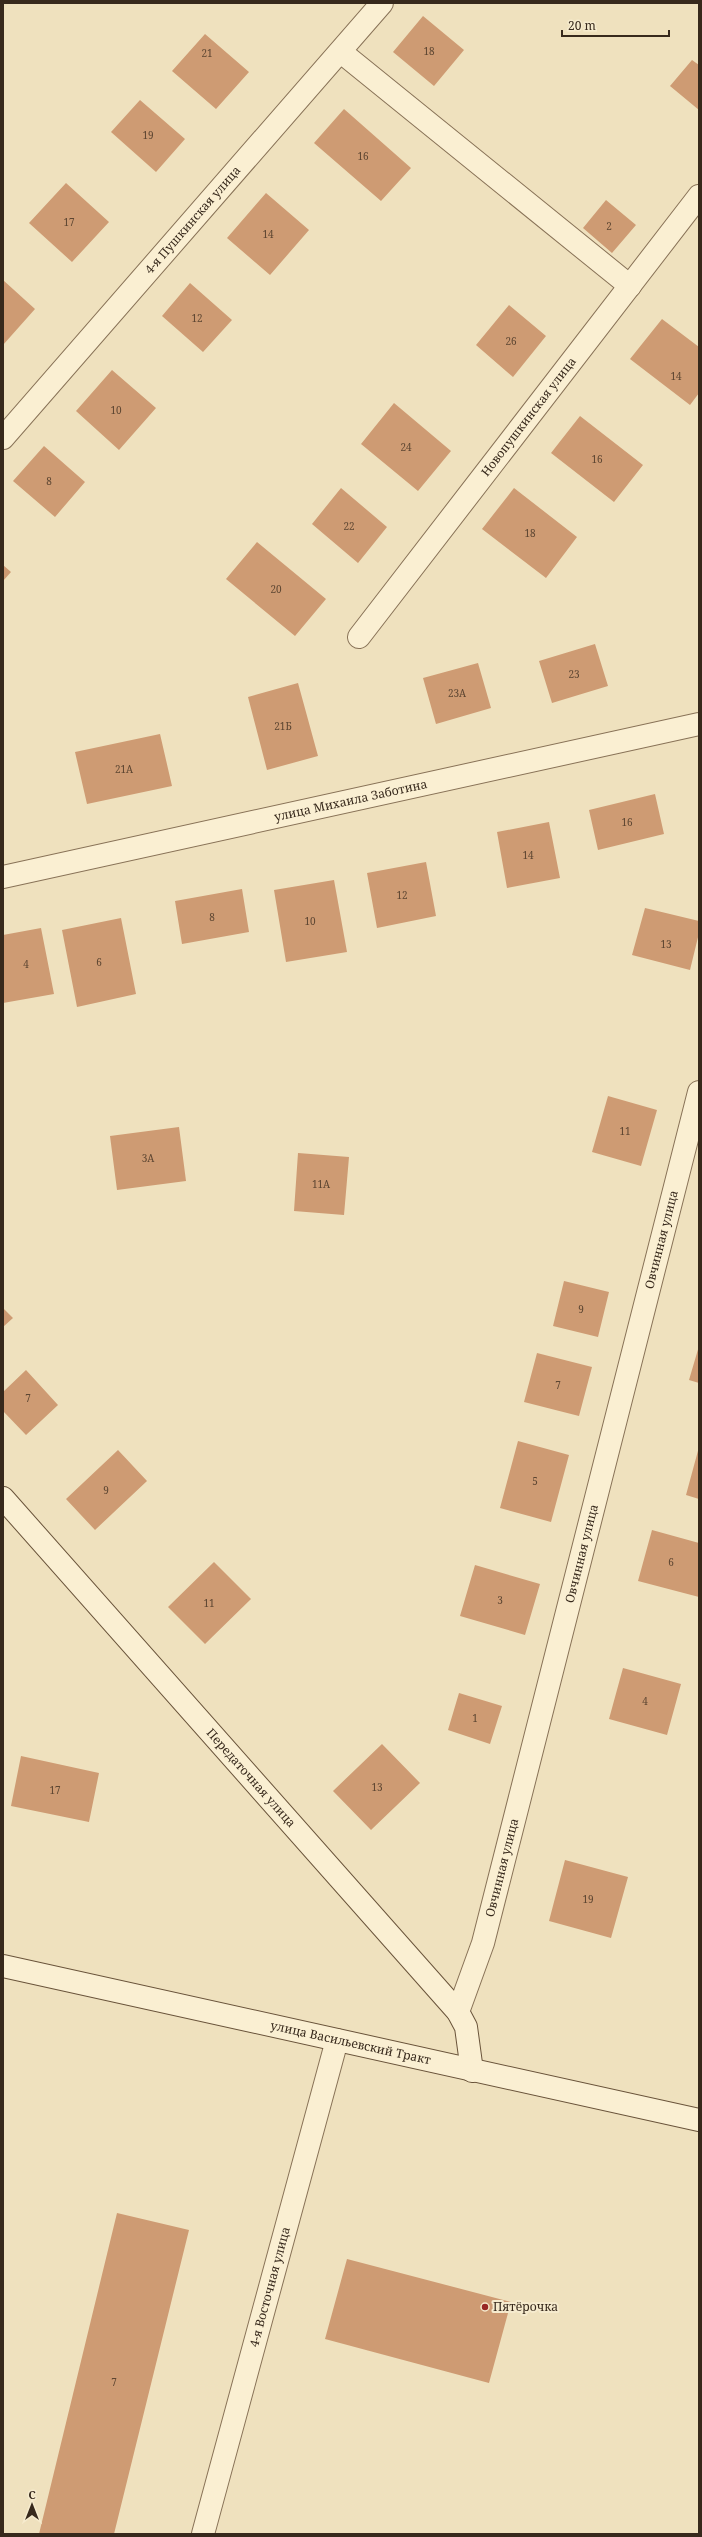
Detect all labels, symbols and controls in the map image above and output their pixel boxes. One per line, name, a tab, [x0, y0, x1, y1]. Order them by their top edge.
scale bar	[562, 12, 669, 38]
text: 20 m	[568, 17, 596, 34]
house number: 18	[423, 44, 435, 58]
house number: 21	[201, 46, 213, 60]
house number: 19	[142, 128, 154, 142]
house number: 16	[357, 149, 369, 163]
street label: 4-я Пушкинская улица	[141, 162, 244, 277]
house number: 17	[63, 215, 75, 229]
house number: 2	[606, 219, 612, 233]
house number: 14	[262, 227, 274, 241]
house number: 12	[191, 311, 203, 325]
house number: 26	[505, 334, 517, 348]
street label: Новопушкинская улица	[477, 353, 580, 480]
house number: 14	[670, 369, 682, 383]
house number: 10	[110, 403, 122, 417]
house number: 24	[400, 440, 412, 454]
house number: 16	[591, 452, 603, 466]
house number: 8	[46, 474, 52, 488]
house number: 22	[343, 519, 355, 533]
house number: 18	[524, 526, 536, 540]
house number: 20	[270, 582, 282, 596]
house number: 23	[568, 667, 580, 681]
house number: 23А	[448, 686, 467, 700]
house number: 21Б	[274, 719, 292, 733]
house number: 21А	[115, 762, 134, 776]
street label: улица Михаила Заботина	[272, 775, 429, 825]
house number: 16	[621, 815, 633, 829]
house number: 14	[522, 848, 534, 862]
house number: 12	[396, 888, 408, 902]
house number: 8	[209, 910, 215, 924]
house number: 10	[304, 914, 316, 928]
house number: 13	[660, 937, 672, 951]
house number: 6	[96, 955, 102, 969]
house number: 4	[23, 957, 29, 971]
house number: 11	[619, 1124, 631, 1138]
house number: 3А	[142, 1151, 155, 1165]
house number: 11А	[312, 1177, 331, 1191]
street label: Овчинная улица	[640, 1188, 682, 1291]
house number: 9	[578, 1302, 584, 1316]
house number: 7	[555, 1378, 561, 1392]
house number: 7	[25, 1391, 31, 1405]
house number: 5	[532, 1474, 538, 1488]
house number: 9	[103, 1483, 109, 1497]
street label: Овчинная улица	[561, 1502, 602, 1605]
house number: 6	[668, 1555, 674, 1569]
house number: 3	[497, 1593, 503, 1607]
house number: 11	[203, 1596, 215, 1610]
house number: 4	[642, 1694, 648, 1708]
house number: 1	[472, 1711, 478, 1725]
street label: Передаточная улица	[203, 1725, 300, 1831]
house number: 13	[371, 1780, 383, 1794]
house number: 17	[49, 1783, 61, 1797]
street label: Овчинная улица	[481, 1816, 522, 1919]
house number: 19	[582, 1892, 594, 1906]
street label: улица Васильевский Тракт	[269, 2016, 433, 2069]
street label: 4-я Восточная улица	[245, 2225, 294, 2349]
place label: Пятёрочка	[493, 2298, 558, 2315]
marker: Пятёрочка	[480, 2302, 490, 2312]
house number: 7	[111, 2375, 117, 2389]
north arrow	[12, 2485, 52, 2525]
text: С	[28, 2487, 36, 2502]

